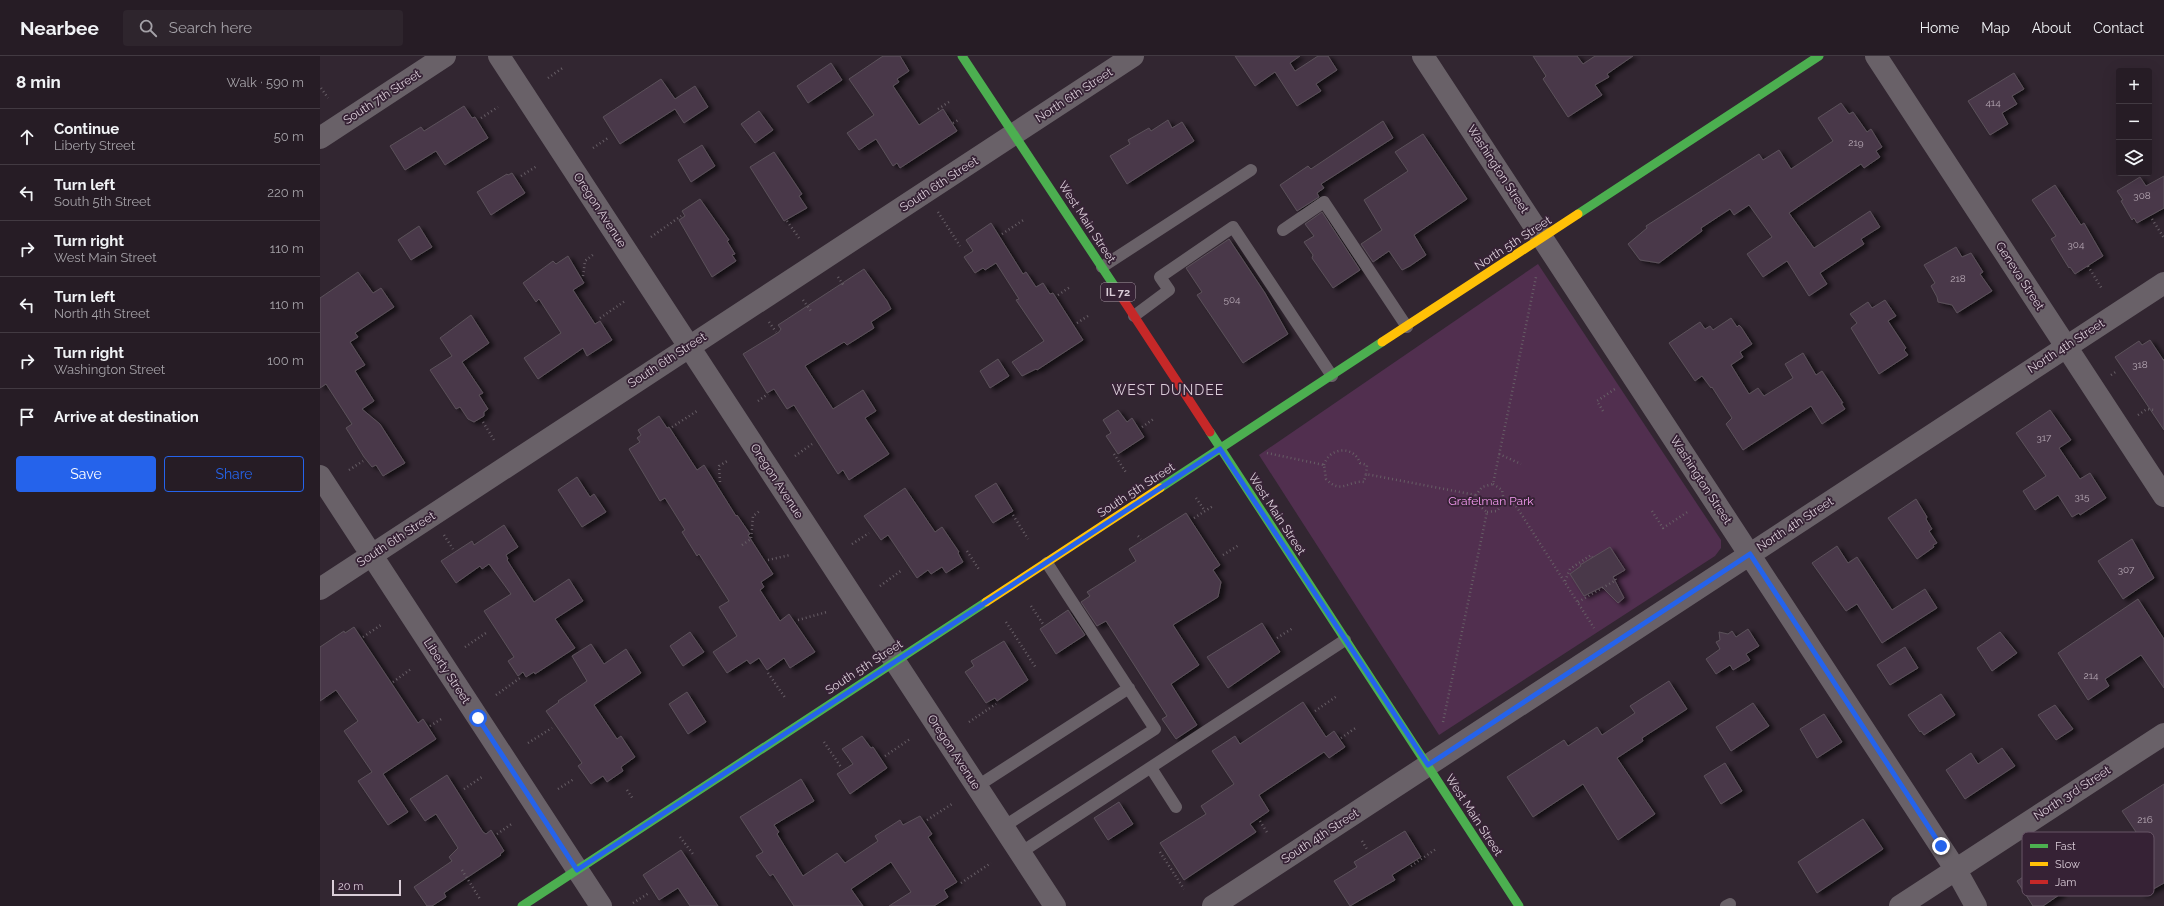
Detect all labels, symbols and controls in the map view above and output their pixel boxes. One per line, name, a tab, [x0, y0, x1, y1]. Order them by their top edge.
search box	[123, 10, 403, 46]
text: Nearbee	[20, 17, 99, 39]
icon: search	[137, 17, 159, 39]
text: Search here	[169, 19, 252, 37]
text: Home	[1920, 20, 1959, 36]
text: Map	[1981, 20, 2010, 36]
text: About	[2032, 20, 2071, 36]
text: Contact	[2093, 20, 2144, 36]
street label: North 6th Street	[1033, 65, 1115, 125]
street label: South 7th Street	[341, 67, 423, 127]
map controls	[2116, 68, 2152, 176]
button: +	[2116, 68, 2152, 104]
text: 8 min	[16, 72, 61, 92]
text: Walk · 590 m	[227, 75, 304, 90]
house number: 414	[1985, 97, 2001, 108]
button: −	[2116, 104, 2152, 140]
text: Continue	[54, 120, 119, 138]
street label: Washington Street	[1464, 122, 1532, 216]
icon: ahead	[16, 126, 38, 148]
text: 50 m	[274, 129, 304, 144]
house number: 219	[1848, 137, 1864, 148]
text: Liberty Street	[54, 138, 135, 153]
button: layers	[2116, 140, 2152, 176]
street label: South 6th Street	[897, 154, 981, 214]
street label: Oregon Avenue	[571, 170, 629, 250]
text: Turn left	[54, 176, 115, 194]
street label: West Main Street	[1055, 179, 1119, 265]
icon: left	[16, 182, 38, 204]
text: 220 m	[267, 185, 304, 200]
house number: 308	[2133, 190, 2151, 201]
text: South 5th Street	[54, 194, 151, 209]
street label: North 5th Street	[1472, 213, 1554, 273]
text: Turn right	[54, 232, 124, 250]
icon: right	[16, 238, 38, 260]
street label: Geneva Street	[1993, 239, 2047, 313]
house number: 304	[2068, 239, 2085, 250]
text: 110 m	[270, 241, 304, 256]
text: West Main Street	[54, 250, 157, 265]
house number: 218	[1950, 273, 1966, 284]
road number: IL 72	[1101, 283, 1135, 301]
text: Turn left	[54, 288, 115, 306]
icon: left	[16, 294, 38, 316]
house number: 504	[1223, 294, 1241, 305]
text: 110 m	[270, 297, 304, 312]
text: North 4th Street	[54, 306, 150, 321]
street label: North 4th Street	[2025, 316, 2107, 376]
street label: South 6th Street	[625, 330, 709, 390]
text: Turn right	[54, 344, 124, 362]
icon: right	[16, 350, 38, 372]
text: 100 m	[267, 353, 304, 368]
house number: 318	[2132, 359, 2148, 370]
text: Washington Street	[54, 362, 165, 377]
district label: WEST DUNDEE	[1112, 382, 1224, 398]
icon: arrive	[16, 406, 38, 428]
text: Arrive at destination	[54, 408, 199, 426]
house number: 317	[2037, 432, 2052, 443]
street label: Washington Street	[1667, 433, 1735, 527]
street label: Oregon Avenue	[748, 441, 806, 521]
button: Save	[16, 456, 156, 492]
button: Share	[164, 456, 304, 492]
street label: South 5th Street	[1095, 460, 1177, 520]
street label: West Main Street	[1245, 471, 1309, 557]
house number: 315	[2074, 491, 2090, 502]
park label: Grafelman Park	[1448, 494, 1534, 508]
street label: North 4th Street	[1754, 494, 1836, 554]
street label: South 6th Street	[354, 509, 438, 569]
house number: 307	[2118, 564, 2135, 575]
street label: Liberty Street	[421, 636, 473, 706]
street label: South 5th Street	[823, 637, 905, 697]
house number: 214	[2084, 670, 2099, 681]
route start	[469, 709, 487, 727]
street label: Oregon Avenue	[925, 712, 983, 792]
street label: North 3rd Street	[2031, 763, 2113, 823]
street label: West Main Street	[1442, 772, 1506, 858]
street label: South 4th Street	[1279, 806, 1361, 866]
house number: 216	[2137, 814, 2153, 825]
legend	[2022, 832, 2154, 896]
route end	[1932, 837, 1950, 855]
text: Fast	[2055, 840, 2076, 853]
text: Slow	[2055, 858, 2080, 871]
text: Jam	[2055, 876, 2076, 889]
scale bar	[332, 878, 401, 897]
text: 20 m	[338, 880, 363, 893]

